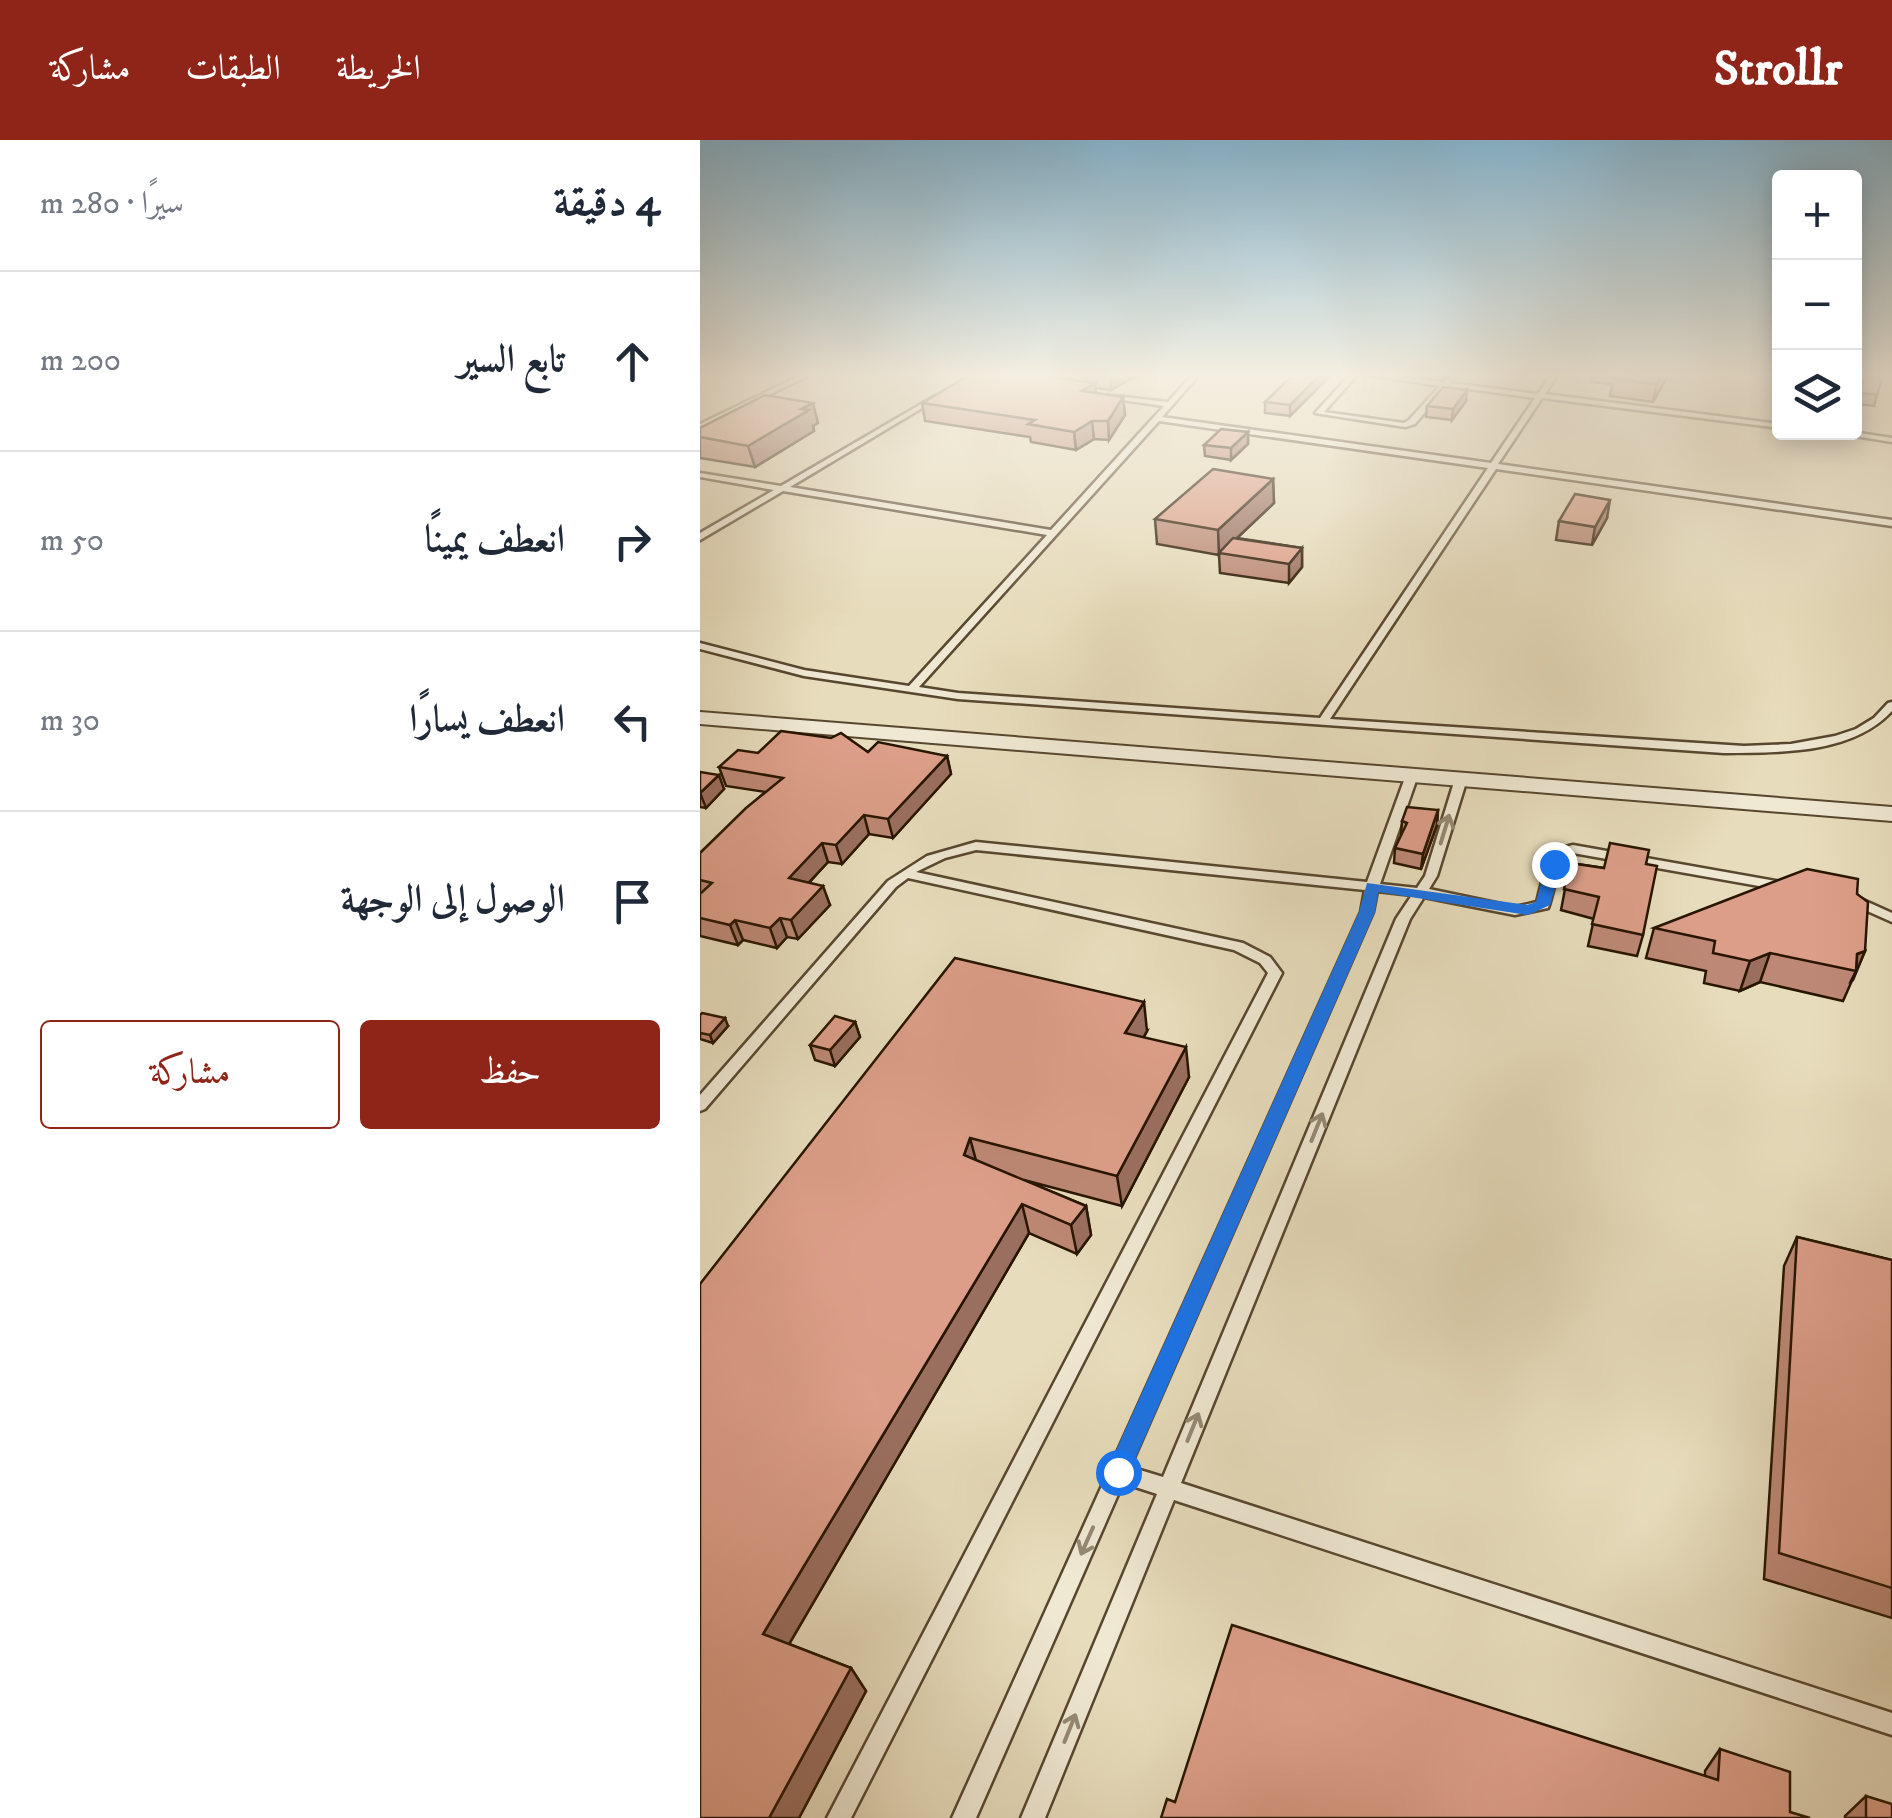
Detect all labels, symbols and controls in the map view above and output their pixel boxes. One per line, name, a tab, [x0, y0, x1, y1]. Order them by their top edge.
text: Strollr	[1714, 40, 1842, 100]
text: مشاركة	[50, 47, 131, 91]
text: الطبقات	[186, 47, 281, 91]
text: الخريطة	[336, 47, 421, 91]
map controls	[1772, 170, 1862, 440]
button: +	[1772, 170, 1862, 260]
text: 4 دقيقة	[553, 177, 660, 229]
text: سيرًا · 280 m	[40, 184, 184, 224]
button: −	[1772, 260, 1862, 350]
icon: ahead	[605, 334, 660, 389]
text: تابع السير	[458, 336, 565, 384]
text: 200 m	[40, 341, 121, 381]
button: layers	[1772, 350, 1862, 440]
icon: right	[605, 514, 660, 569]
text: انعطف يمينًا	[424, 516, 565, 564]
text: 50 m	[40, 521, 104, 561]
icon: left	[605, 694, 660, 749]
text: انعطف يسارًا	[409, 696, 565, 744]
text: 30 m	[40, 701, 100, 741]
one-way arrow	[1438, 814, 1456, 846]
route end	[1532, 842, 1578, 888]
icon: arrive	[605, 874, 660, 929]
text: الوصول إلى الوجهة	[341, 876, 565, 924]
button: مشاركة	[40, 1020, 340, 1129]
button: حفظ	[360, 1020, 660, 1129]
one-way arrow	[1309, 1112, 1327, 1143]
one-way arrow	[1186, 1412, 1204, 1443]
route start	[1096, 1450, 1142, 1496]
one-way arrow	[1077, 1525, 1095, 1556]
one-way arrow	[1062, 1713, 1080, 1744]

